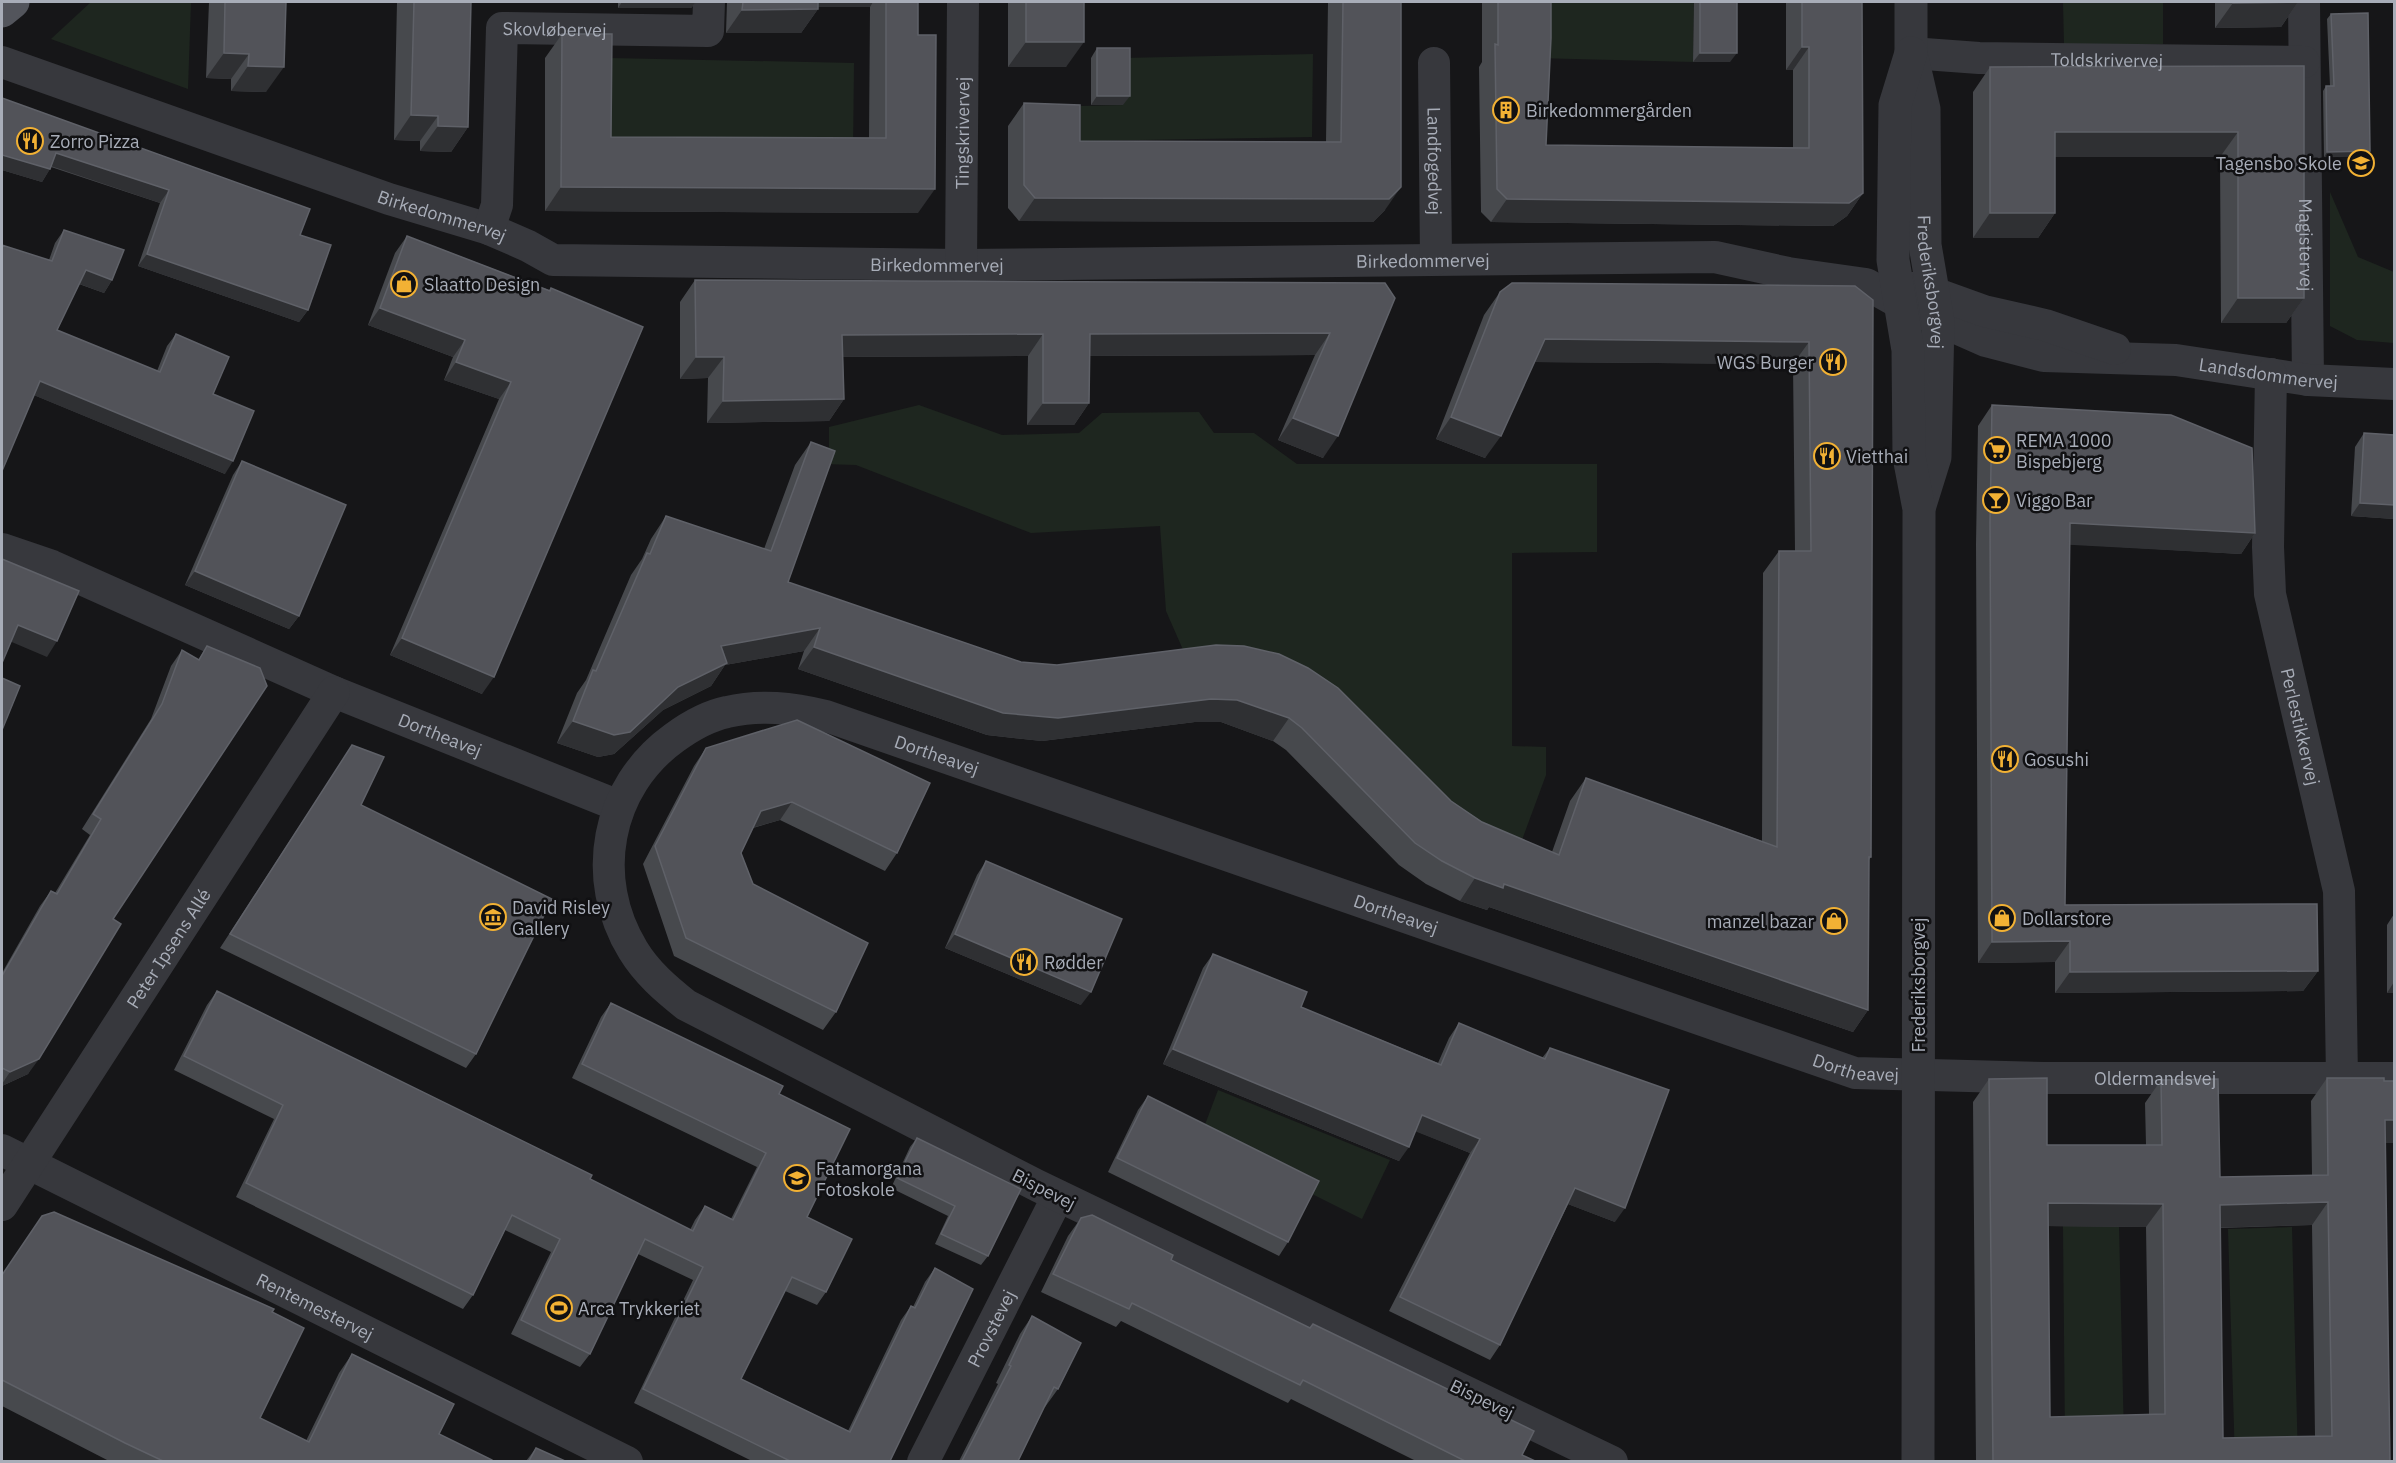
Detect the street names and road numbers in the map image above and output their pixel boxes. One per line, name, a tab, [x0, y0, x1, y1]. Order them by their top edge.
street label: Skovløbervej	[503, 17, 607, 41]
street label: Toldskrivervej	[2050, 47, 2163, 72]
street label: Tingskrivervej	[950, 77, 974, 189]
street label: Landfogedvej	[1423, 107, 1447, 215]
street label: Birkedommervej	[374, 184, 510, 247]
street label: Magistervej	[2295, 198, 2319, 292]
street label: Frederiksborgvej	[1913, 215, 1950, 349]
street label: Birkedommervej	[1356, 248, 1490, 272]
street label: Birkedommervej	[870, 252, 1004, 277]
street label: Landsdommervej	[2197, 352, 2338, 393]
street label: Perlestikkervej	[2276, 665, 2326, 787]
street label: Dortheavej	[395, 707, 485, 761]
street label: Dortheavej	[892, 729, 982, 780]
street label: Peter Ipsens Allé	[121, 884, 216, 1012]
street label: Dortheavej	[1351, 888, 1441, 939]
street label: Frederiksborgvej	[1907, 918, 1930, 1052]
street label: Dortheavej	[1810, 1048, 1899, 1086]
street label: Oldermandsvej	[2094, 1067, 2216, 1090]
street label: Bispevej	[1008, 1163, 1080, 1215]
street label: Rentemestervej	[253, 1267, 377, 1345]
street label: Provstevej	[962, 1286, 1020, 1371]
street label: Bispevej	[1446, 1374, 1518, 1424]

